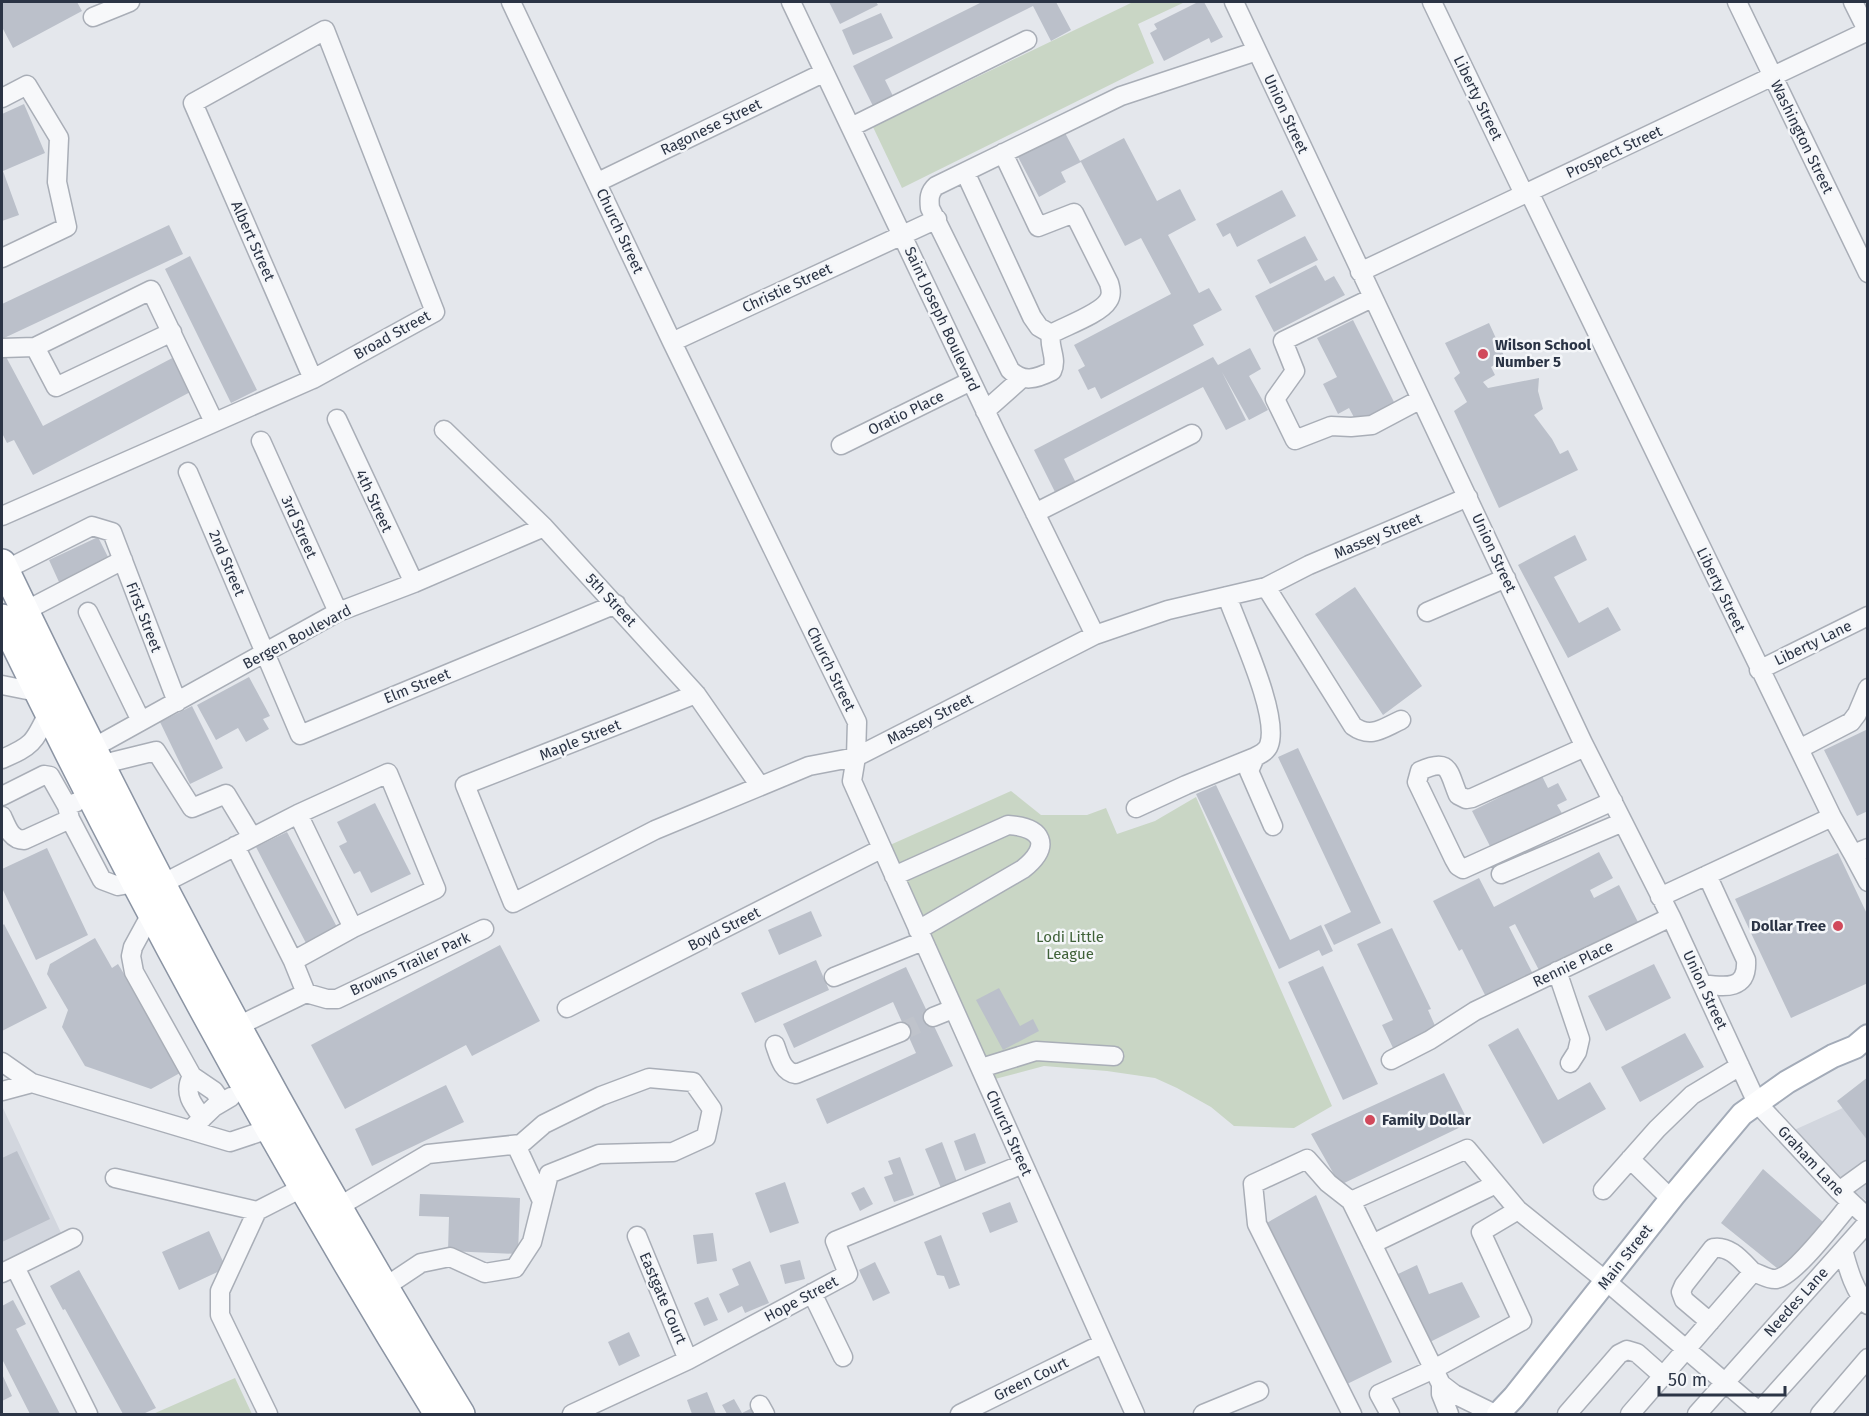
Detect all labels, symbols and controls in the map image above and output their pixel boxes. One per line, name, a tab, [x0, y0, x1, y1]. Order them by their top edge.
street label: Liberty Street	[1450, 53, 1507, 144]
street label: Union Street	[1260, 72, 1312, 157]
street label: Washington Street	[1767, 77, 1838, 197]
street label: Ragonese Street	[658, 95, 765, 159]
street label: Prospect Street	[1563, 122, 1665, 182]
street label: Church Street	[592, 186, 648, 277]
street label: Albert Street	[227, 198, 279, 284]
street label: Saint Joseph Boulevard	[901, 244, 983, 394]
street label: Christie Street	[739, 259, 835, 317]
street label: Broad Street	[351, 306, 434, 363]
place label: Wilson School Number 5	[1495, 336, 1592, 371]
marker: Wilson School Number 5	[1476, 347, 1490, 361]
street label: Oratio Place	[865, 387, 947, 439]
street label: 4th Street	[352, 467, 397, 536]
street label: 3rd Street	[277, 493, 321, 562]
street label: Massey Street	[1331, 509, 1425, 563]
street label: Union Street	[1468, 511, 1520, 596]
street label: 2nd Street	[205, 527, 249, 599]
street label: Liberty Street	[1693, 545, 1750, 636]
street label: 5th Street	[582, 570, 641, 631]
street label: First Street	[122, 579, 166, 655]
street label: Bergen Boulevard	[240, 601, 354, 673]
street label: Liberty Lane	[1771, 617, 1855, 669]
street label: Church Street	[803, 624, 859, 715]
street label: Elm Street	[381, 664, 453, 707]
street label: Massey Street	[884, 689, 976, 748]
street label: Maple Street	[537, 715, 624, 764]
street label: Boyd Street	[685, 903, 764, 955]
place label: Dollar Tree	[1751, 917, 1826, 935]
marker: Dollar Tree	[1831, 919, 1845, 933]
street label: Browns Trailer Park	[347, 928, 473, 1000]
park label: Lodi Little League	[1036, 928, 1104, 963]
street label: Rennie Place	[1530, 937, 1616, 991]
street label: Union Street	[1679, 948, 1731, 1033]
street label: Church Street	[982, 1087, 1036, 1179]
place label: Family Dollar	[1382, 1111, 1472, 1129]
marker: Family Dollar	[1363, 1113, 1377, 1127]
street label: Graham Lane	[1774, 1122, 1848, 1200]
street label: Main Street	[1594, 1220, 1656, 1293]
street label: Eastgate Court	[636, 1249, 691, 1347]
street label: Needes Lane	[1760, 1264, 1832, 1340]
street label: Hope Street	[761, 1272, 841, 1326]
street label: Green Court	[991, 1353, 1072, 1405]
scale bar	[1659, 1359, 1785, 1397]
text: 50 m	[1668, 1369, 1707, 1391]

